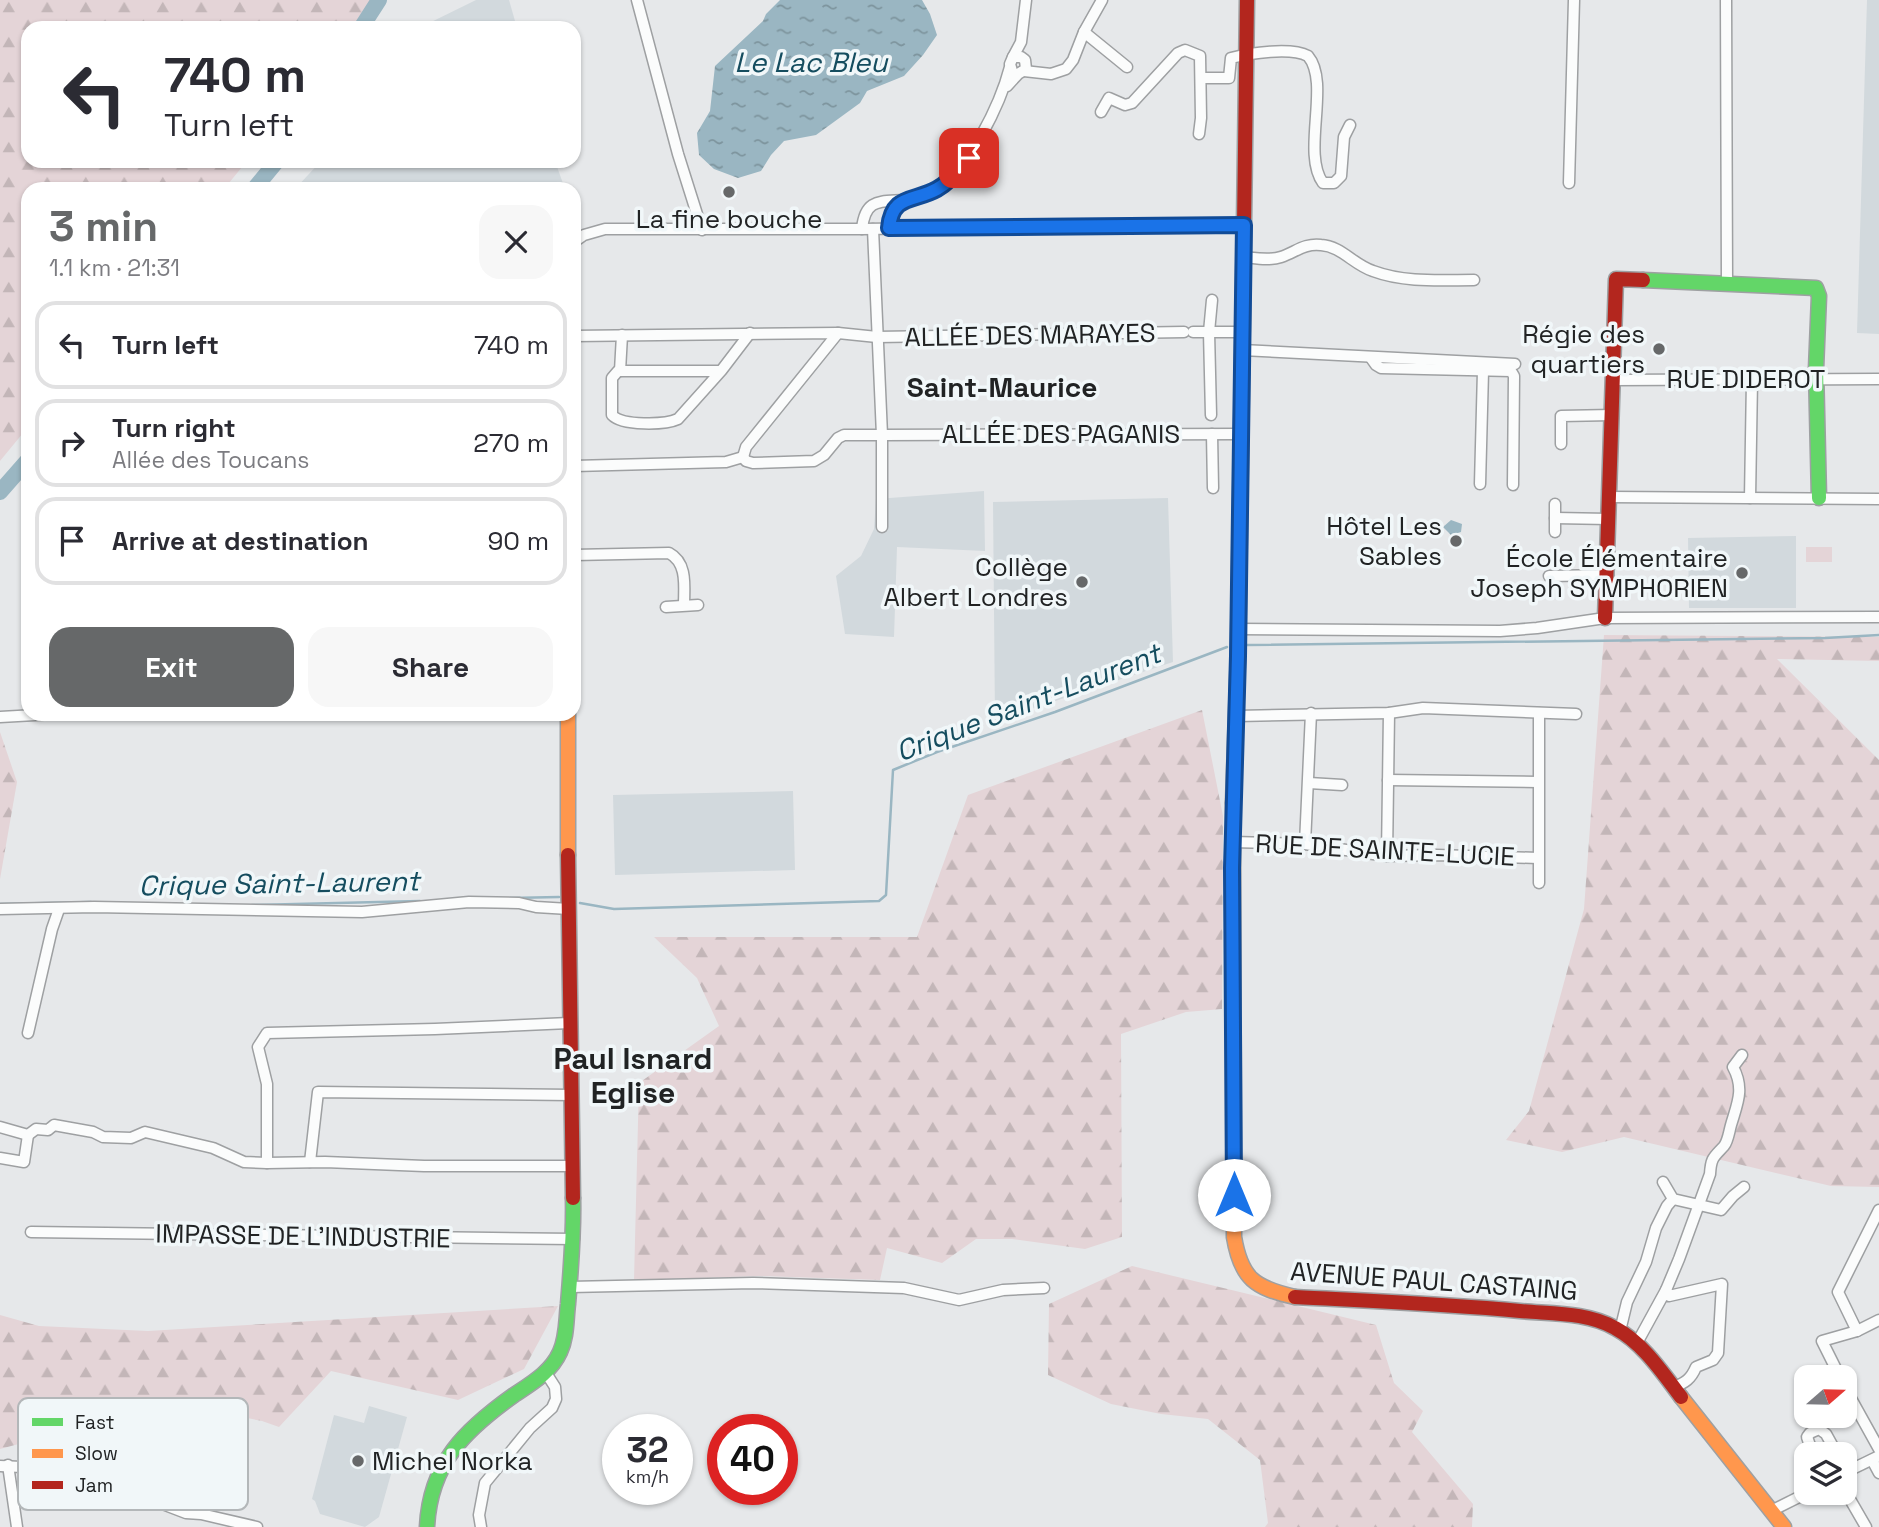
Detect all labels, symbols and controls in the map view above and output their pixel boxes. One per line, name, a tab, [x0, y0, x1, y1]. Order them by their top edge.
text: 740 m	[164, 44, 306, 106]
water label: Le Lac Bleu	[735, 44, 889, 80]
icon: left	[49, 49, 140, 140]
text: Turn left	[164, 105, 294, 145]
pin	[939, 128, 999, 188]
icon: arrive	[950, 139, 988, 177]
marker: La fine bouche	[721, 184, 737, 200]
text: 3 min	[49, 200, 158, 253]
place label: La fine bouche	[636, 202, 822, 236]
button: close	[479, 205, 553, 279]
text: 1.1 km · 21:31	[49, 253, 180, 283]
street label: ALLÉE DES MARAYES	[904, 316, 1156, 354]
place label: Régie des quartiers	[1522, 317, 1645, 381]
icon: left	[53, 326, 91, 364]
text: Turn left	[112, 328, 219, 362]
text: 740 m	[474, 328, 549, 362]
marker: Régie des quartiers	[1651, 341, 1667, 357]
street label: RUE DIDEROT	[1667, 362, 1825, 396]
district label: Saint-Maurice	[907, 369, 1097, 405]
text: Turn right	[112, 411, 236, 445]
street label: ALLÉE DES PAGANIS	[942, 417, 1180, 451]
icon: right	[53, 424, 91, 462]
text: 270 m	[473, 426, 549, 460]
text: Allée des Toucans	[112, 445, 309, 475]
place label: Hôtel Les Sables	[1326, 509, 1442, 573]
icon: arrive	[53, 522, 91, 560]
text: Arrive at destination	[112, 524, 369, 558]
text: 90 m	[487, 524, 549, 558]
marker: Hôtel Les Sables	[1448, 533, 1464, 549]
place label: École Élémentaire Joseph SYMPHORIEN	[1470, 541, 1728, 605]
place label: Collège Albert Londres	[883, 550, 1068, 614]
marker: École Élémentaire Joseph SYMPHORIEN	[1734, 565, 1750, 581]
marker: Collège Albert Londres	[1074, 574, 1090, 590]
button: Exit	[49, 627, 294, 707]
button: Share	[308, 627, 553, 707]
water label: Crique Saint-Laurent	[890, 634, 1168, 769]
street label: RUE DE SAINTE-LUCIE	[1254, 826, 1516, 874]
water label: Crique Saint-Laurent	[138, 862, 423, 903]
district label: Paul Isnard Eglise	[554, 1039, 712, 1112]
position arrow	[1197, 1158, 1271, 1232]
street label: IMPASSE DE L'INDUSTRIE	[155, 1216, 451, 1256]
street label: AVENUE PAUL CASTAING	[1289, 1254, 1579, 1308]
north arrow	[1794, 1365, 1857, 1428]
map controls	[1794, 1365, 1857, 1505]
legend	[18, 1398, 248, 1510]
text: Fast	[75, 1410, 115, 1435]
speed limit sign: 40	[707, 1414, 798, 1505]
text: 32	[626, 1428, 669, 1472]
text: Slow	[75, 1441, 118, 1466]
button: layers	[1794, 1442, 1857, 1505]
place label: Michel Norka	[372, 1444, 533, 1478]
marker: Michel Norka	[350, 1453, 366, 1469]
text: km/h	[626, 1465, 669, 1488]
text: Jam	[75, 1473, 113, 1498]

